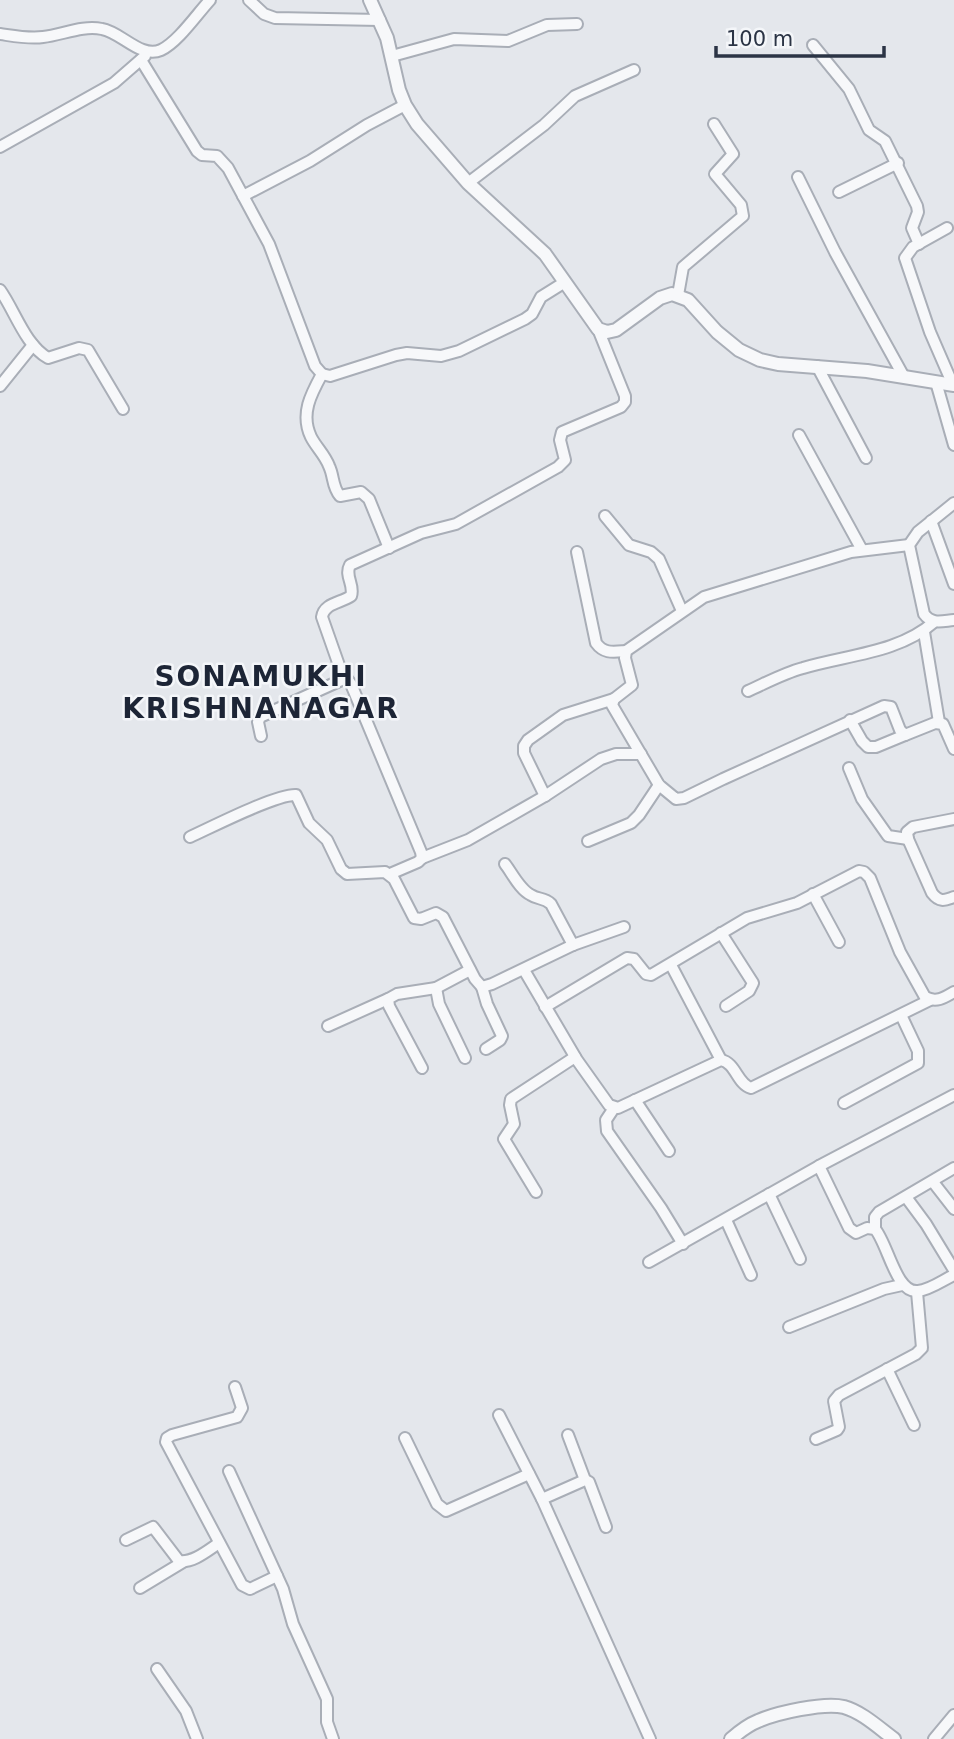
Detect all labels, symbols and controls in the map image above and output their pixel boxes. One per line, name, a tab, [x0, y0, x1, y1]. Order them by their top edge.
scale bar	[716, 14, 884, 58]
text: 100 m	[726, 27, 793, 51]
district label: SONAMUKHI KRISHNANAGAR	[122, 660, 400, 725]

